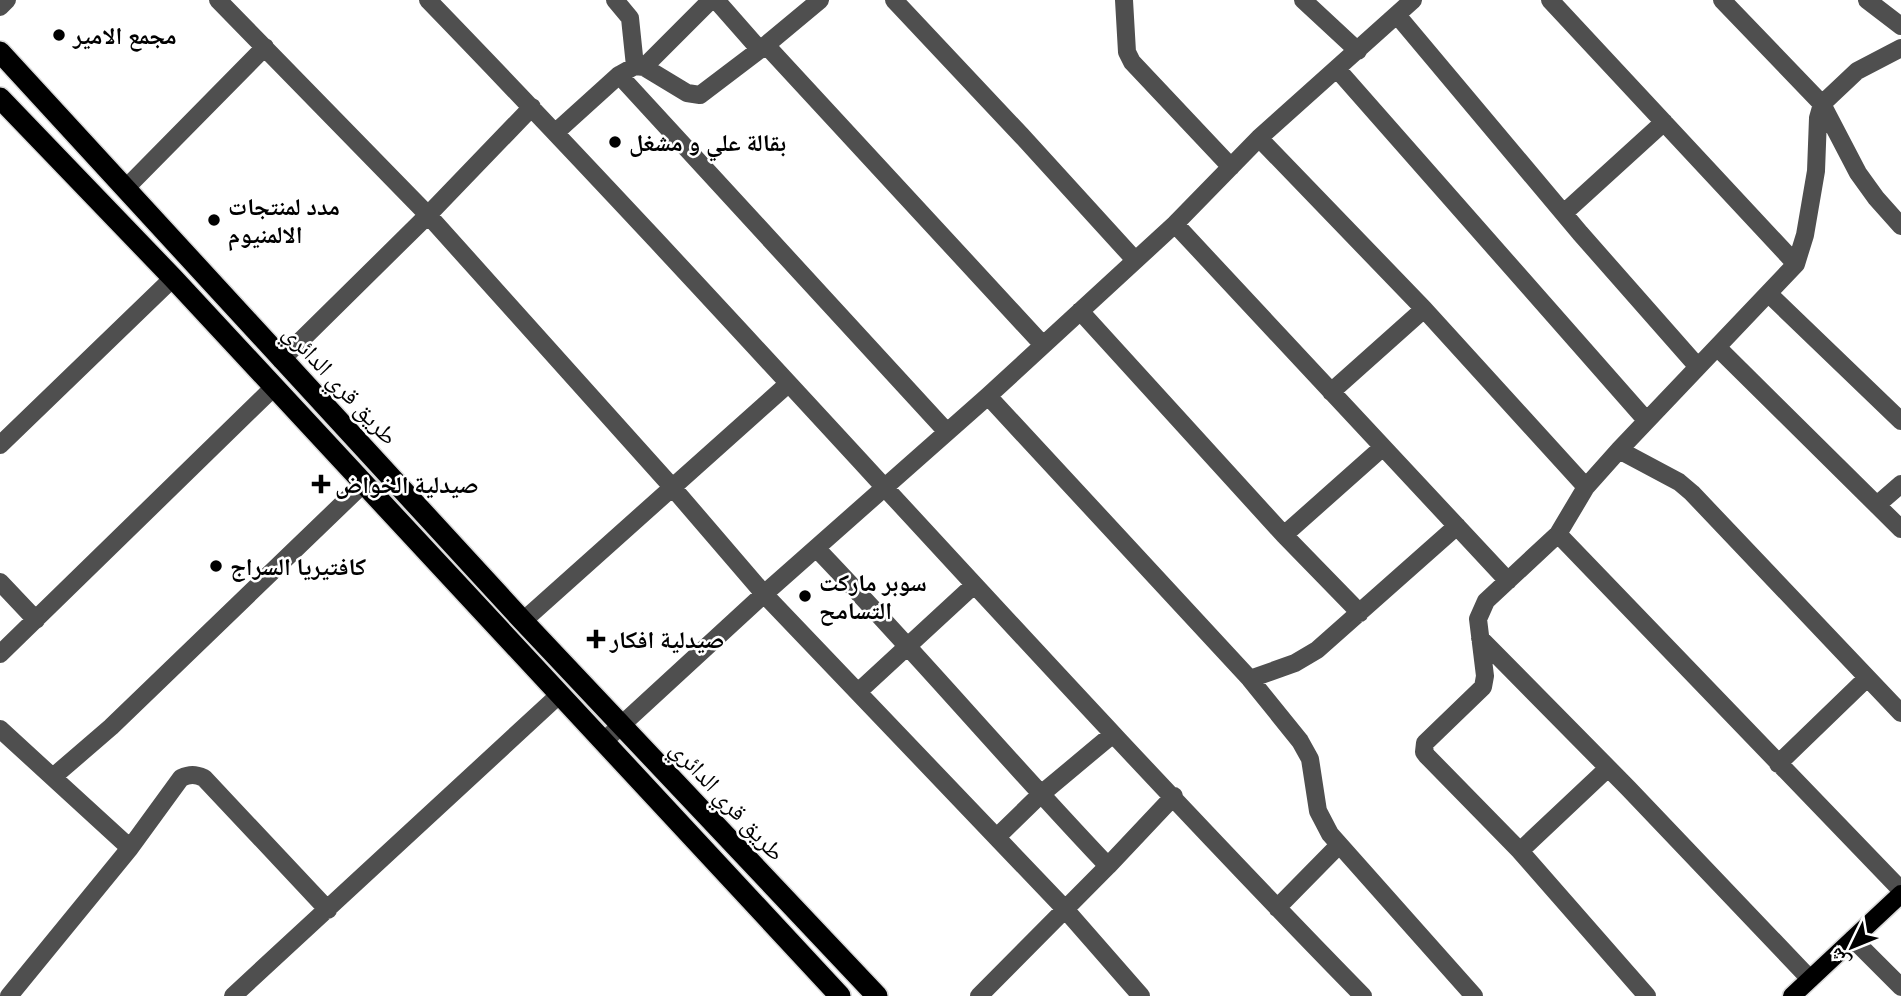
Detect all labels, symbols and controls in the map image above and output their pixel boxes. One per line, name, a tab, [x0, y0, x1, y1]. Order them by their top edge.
place label: مجمع الامير	[72, 19, 177, 52]
marker: مجمع الامير	[51, 27, 67, 43]
place label: بقالة علي و مشغل	[629, 126, 786, 162]
marker: بقالة علي و مشغل	[607, 134, 623, 150]
place label: مدد لمنتجات الالمنيوم	[228, 190, 340, 252]
marker: مدد لمنتجات الالمنيوم	[206, 212, 222, 228]
street label: طريق قري الدائري	[274, 317, 405, 454]
place label: صيدلية الخواض	[335, 468, 479, 500]
marker: صيدلية الخواض	[313, 476, 329, 492]
place label: كافتيريا السراج	[230, 550, 366, 582]
marker: كافتيريا السراج	[208, 558, 224, 574]
place label: سوبر ماركت التسامح	[819, 566, 927, 626]
marker: سوبر ماركت التسامح	[797, 588, 813, 604]
place label: صيدلية افكار	[609, 623, 724, 655]
marker: صيدلية افكار	[588, 631, 604, 647]
street label: طريق قري الدائري	[661, 733, 792, 870]
north arrow	[1817, 912, 1887, 982]
text: ش	[1824, 943, 1855, 974]

